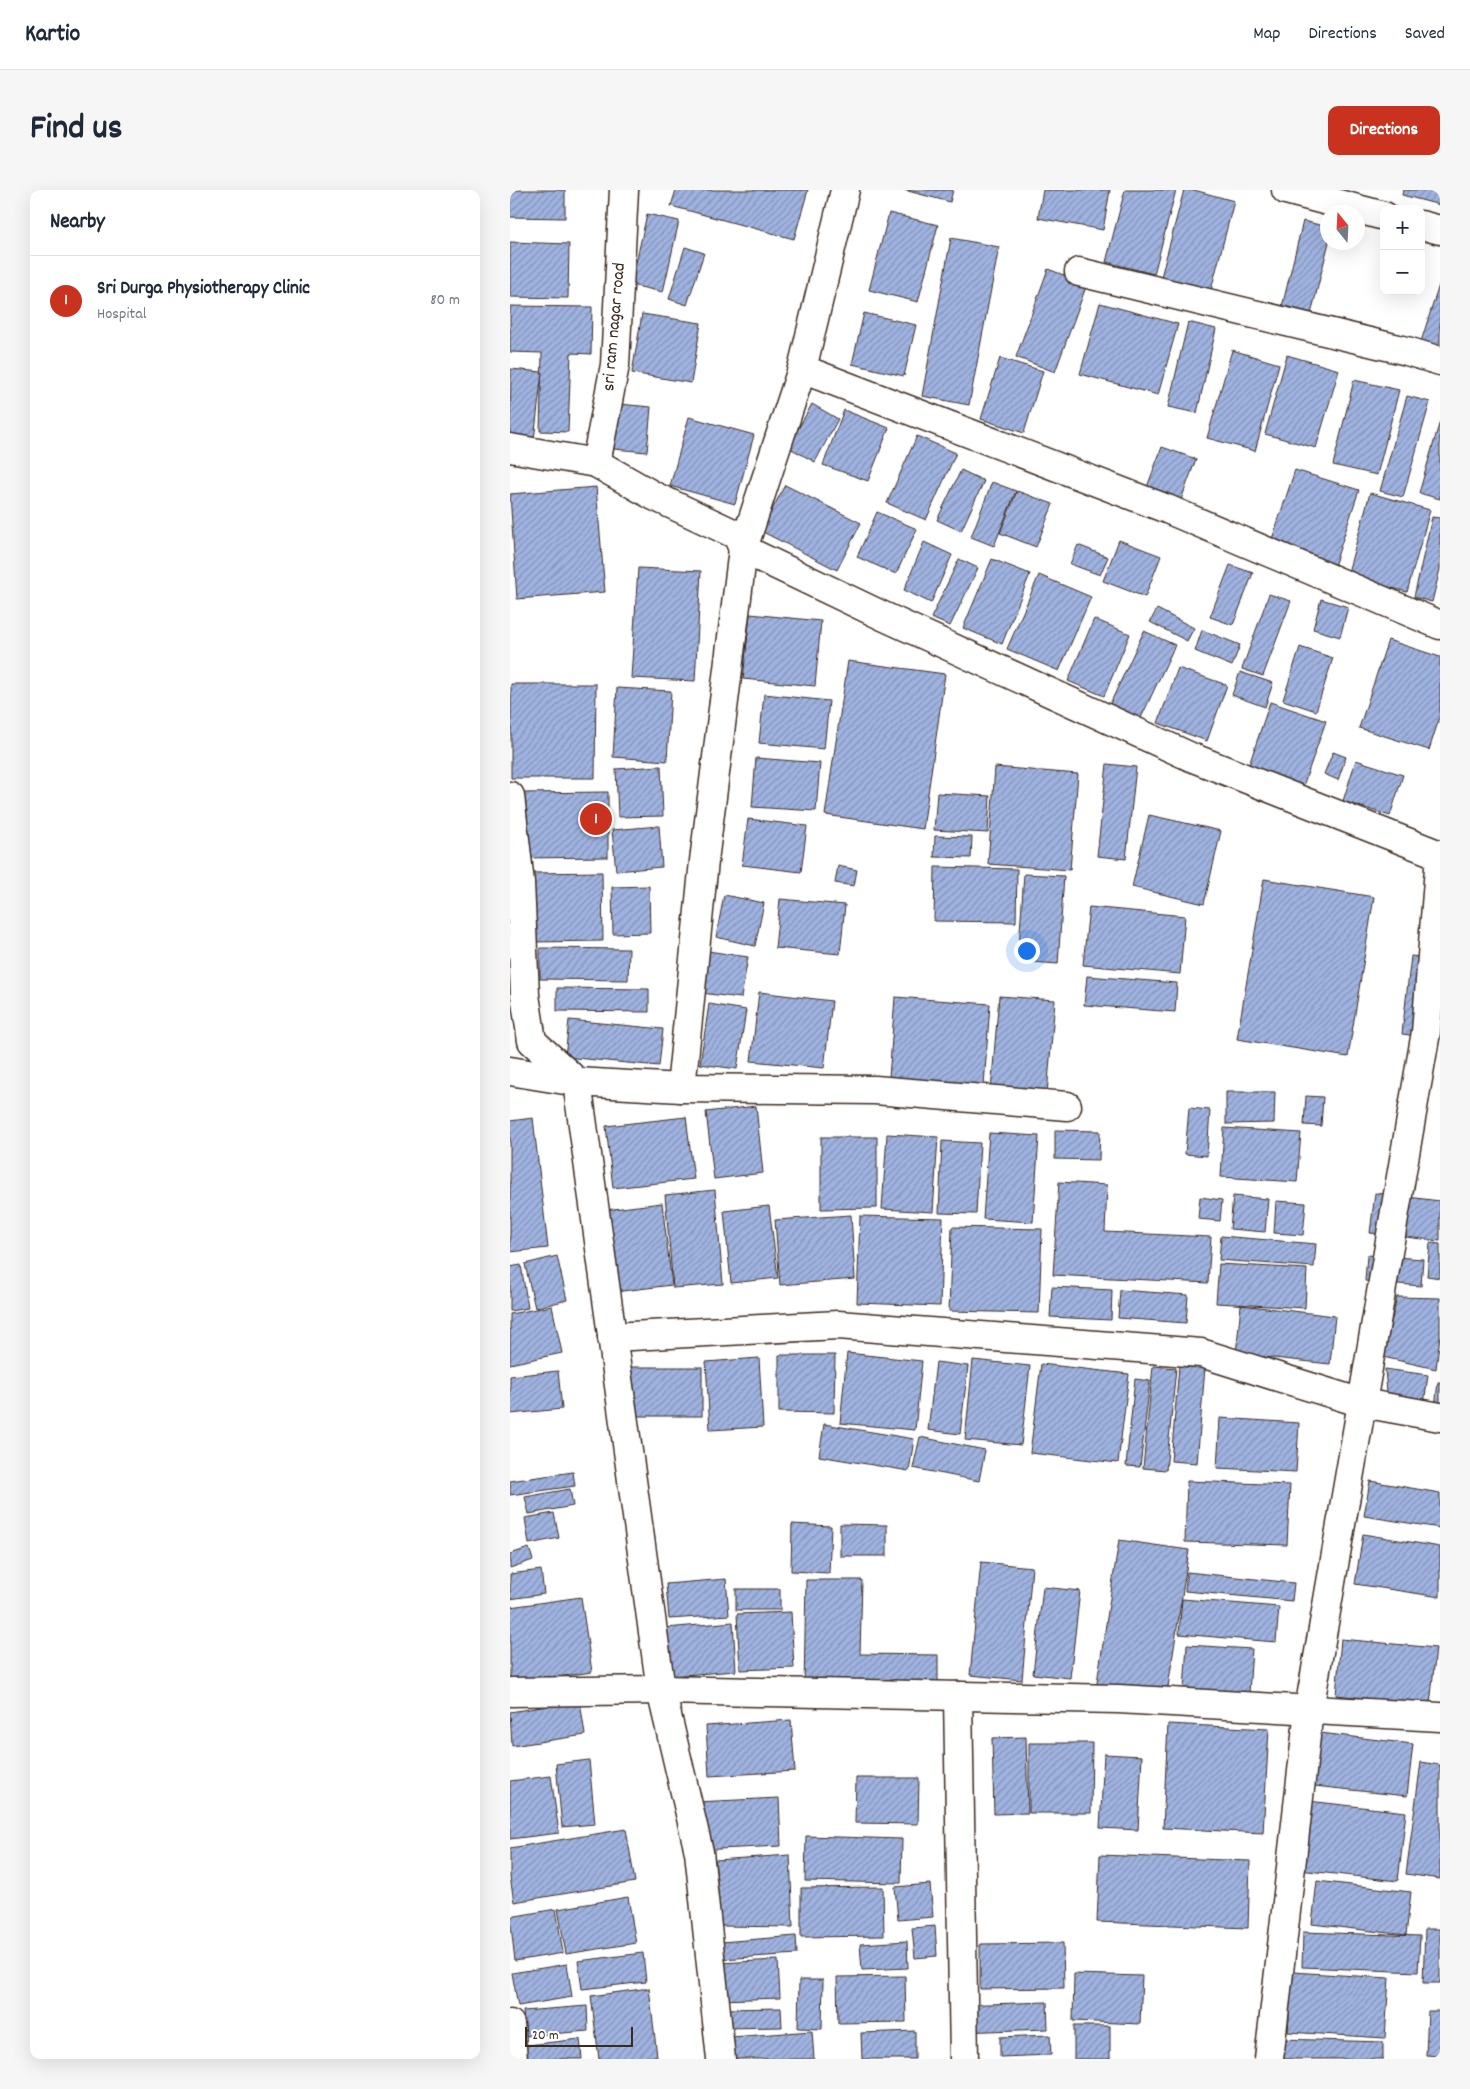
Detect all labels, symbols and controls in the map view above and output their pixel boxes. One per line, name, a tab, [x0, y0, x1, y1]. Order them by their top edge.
text: Kartio	[25, 18, 80, 52]
text: Map	[1253, 22, 1280, 47]
text: Directions	[1308, 22, 1377, 47]
text: Saved	[1405, 22, 1445, 47]
text: Find us	[30, 105, 122, 155]
button: Directions	[1328, 106, 1440, 155]
north arrow	[1320, 205, 1365, 250]
map controls	[1380, 205, 1425, 295]
button: +	[1380, 205, 1425, 250]
text: Nearby	[50, 208, 105, 238]
button: −	[1380, 250, 1425, 295]
street label: sri ram nagar road	[597, 262, 633, 392]
text: Sri Durga Physiotherapy Clinic	[97, 276, 310, 303]
text: 1	[64, 289, 68, 312]
text: 80 m	[430, 289, 460, 312]
text: Hospital	[97, 303, 147, 326]
pin: 1	[580, 800, 612, 838]
your location	[1014, 938, 1040, 964]
scale bar	[525, 2024, 632, 2047]
text: 20 m	[532, 2026, 559, 2046]

